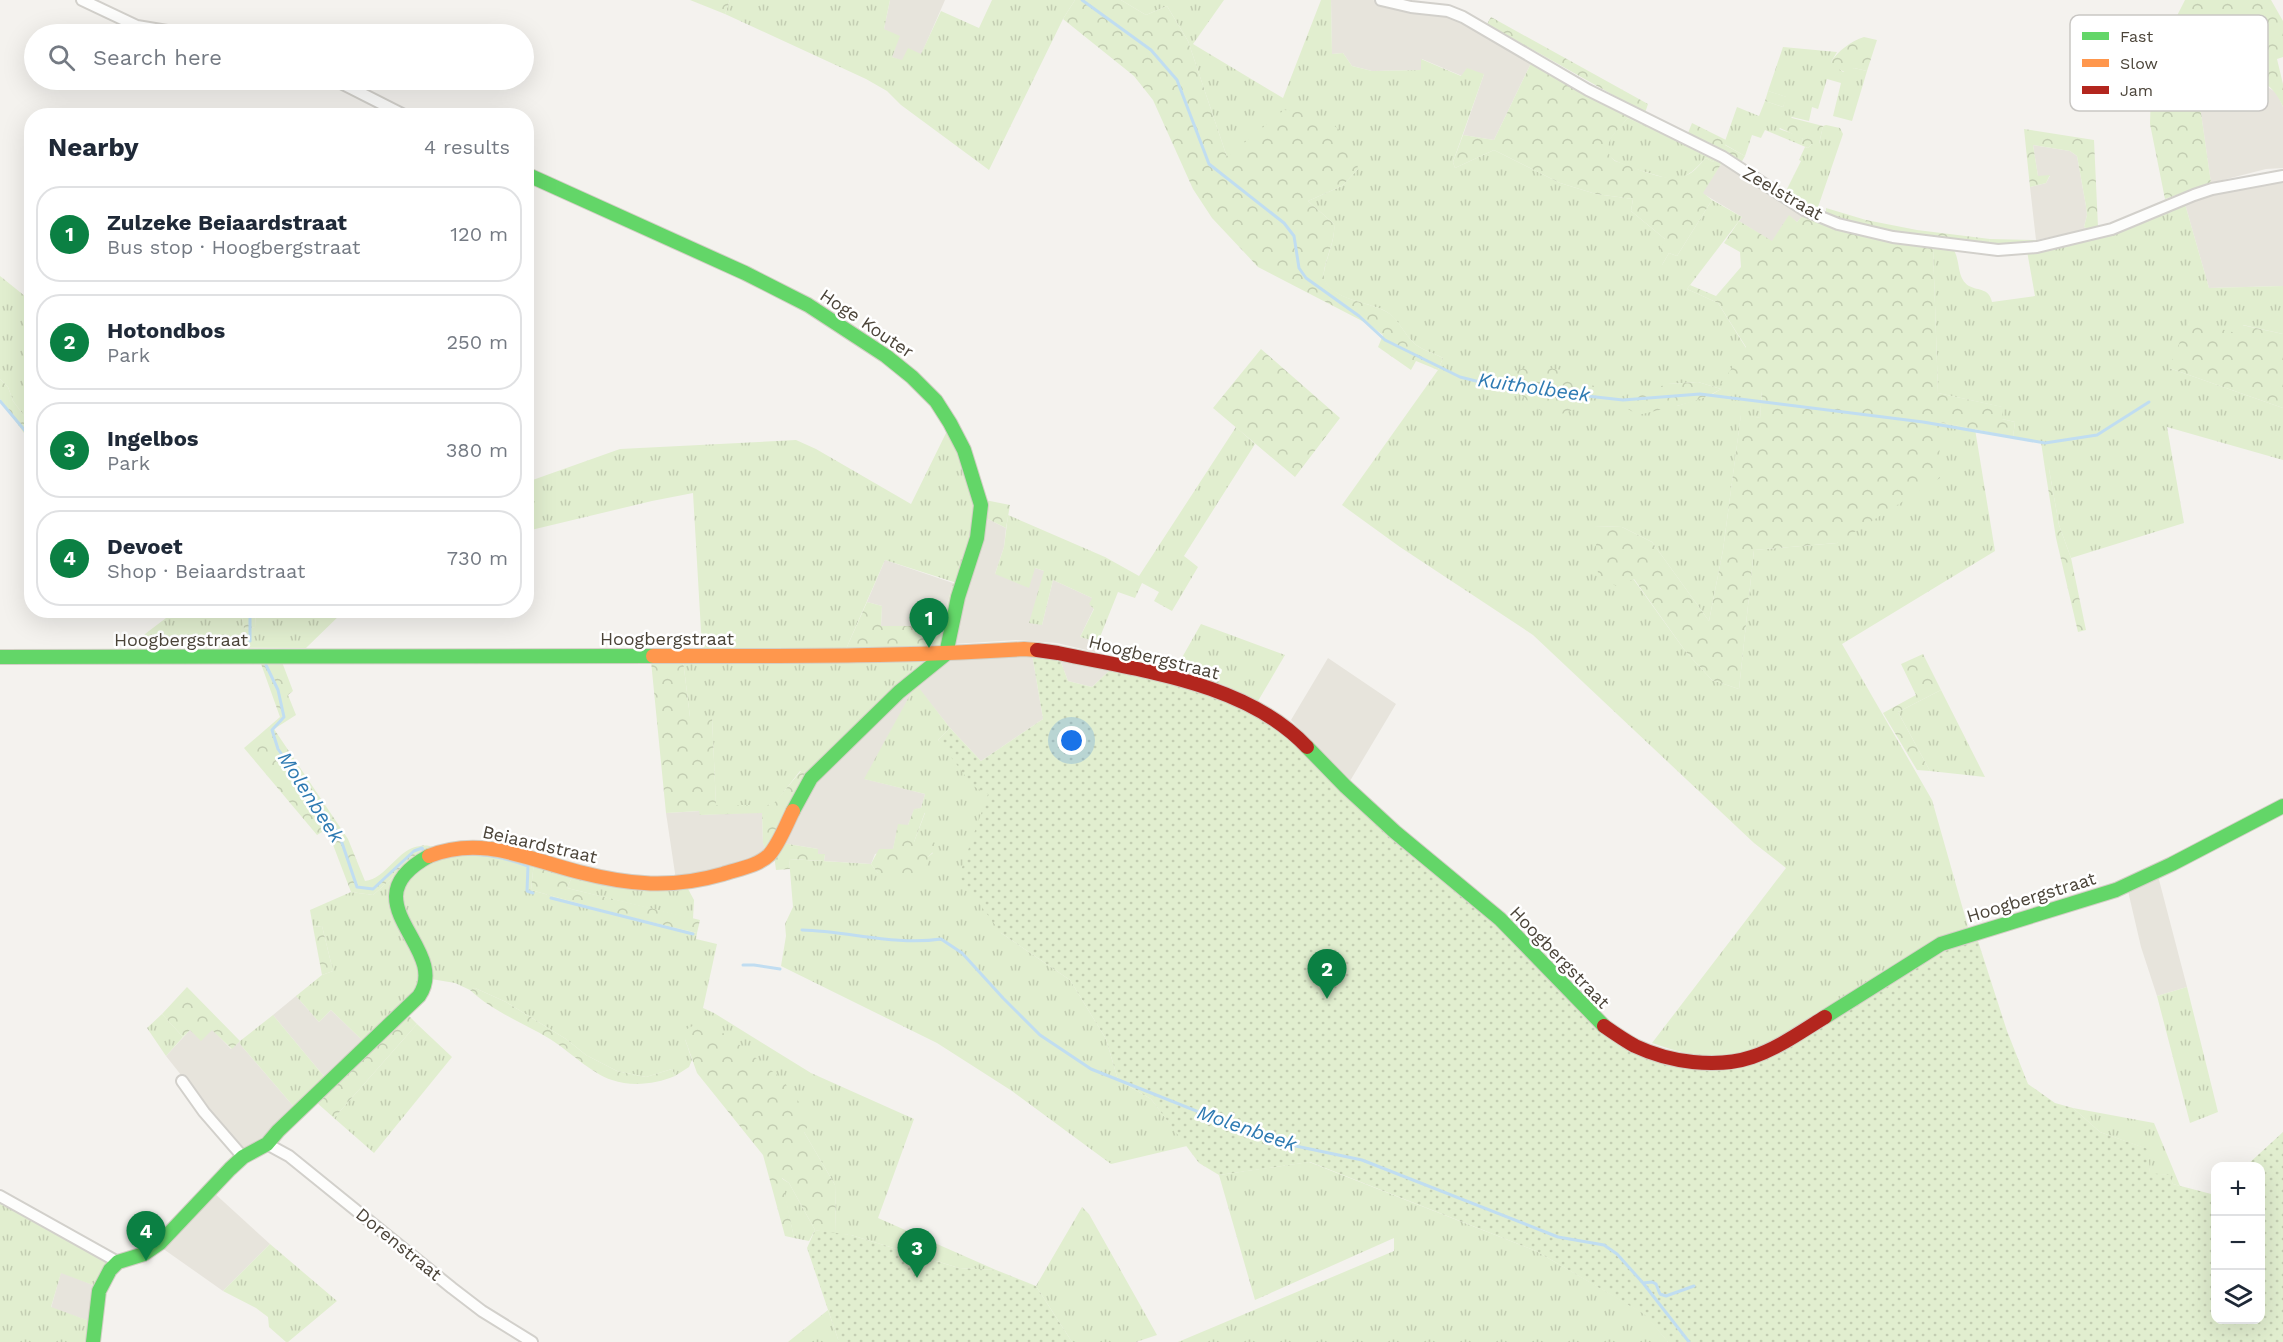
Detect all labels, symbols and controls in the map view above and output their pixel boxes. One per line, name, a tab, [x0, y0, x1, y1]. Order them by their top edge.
legend	[2070, 15, 2268, 111]
search box	[24, 24, 534, 90]
text: Fast	[2120, 27, 2153, 46]
icon: search	[45, 41, 78, 74]
text: Search here	[93, 45, 222, 70]
text: Slow	[2120, 54, 2158, 73]
text: Jam	[2120, 81, 2153, 100]
text: Nearby	[48, 132, 139, 162]
text: 4 results	[424, 135, 510, 159]
street label: Zeelstraat	[1739, 162, 1827, 225]
text: Zulzeke Beiaardstraat	[107, 210, 347, 235]
text: 1	[65, 222, 74, 246]
text: 120 m	[450, 222, 508, 246]
text: Bus stop · Hoogbergstraat	[107, 235, 360, 259]
street label: Hoge Kouter	[816, 284, 918, 362]
text: Hotondbos	[107, 318, 225, 343]
text: 2	[64, 330, 75, 354]
text: 250 m	[446, 330, 508, 354]
text: Park	[107, 343, 150, 367]
water label: Kuitholbeek	[1476, 367, 1593, 407]
text: Ingelbos	[107, 426, 199, 451]
text: 3	[64, 438, 75, 462]
text: 380 m	[446, 438, 508, 462]
text: Park	[107, 451, 150, 475]
text: Devoet	[107, 534, 183, 559]
text: 4	[63, 546, 76, 570]
text: 730 m	[447, 546, 508, 570]
text: Shop · Beiaardstraat	[107, 559, 305, 583]
pin: 1	[910, 598, 948, 648]
street label: Hoogbergstraat	[600, 628, 734, 649]
street label: Hoogbergstraat	[114, 629, 248, 650]
street label: Hoogbergstraat	[1086, 631, 1222, 684]
your location	[1057, 726, 1086, 755]
water label: Molenbeek	[273, 747, 350, 848]
street label: Beiaardstraat	[480, 821, 600, 868]
street label: Hoogbergstraat	[1964, 867, 2099, 927]
street label: Hoogbergstraat	[1506, 901, 1614, 1013]
pin: 2	[1308, 950, 1346, 999]
water label: Molenbeek	[1194, 1100, 1301, 1157]
map controls	[2211, 1162, 2265, 1324]
button: +	[2211, 1162, 2265, 1216]
street label: Dorenstraat	[352, 1203, 446, 1285]
pin: 4	[126, 1212, 166, 1261]
button: −	[2211, 1216, 2265, 1270]
pin: 3	[898, 1228, 936, 1278]
button: layers	[2211, 1270, 2265, 1324]

